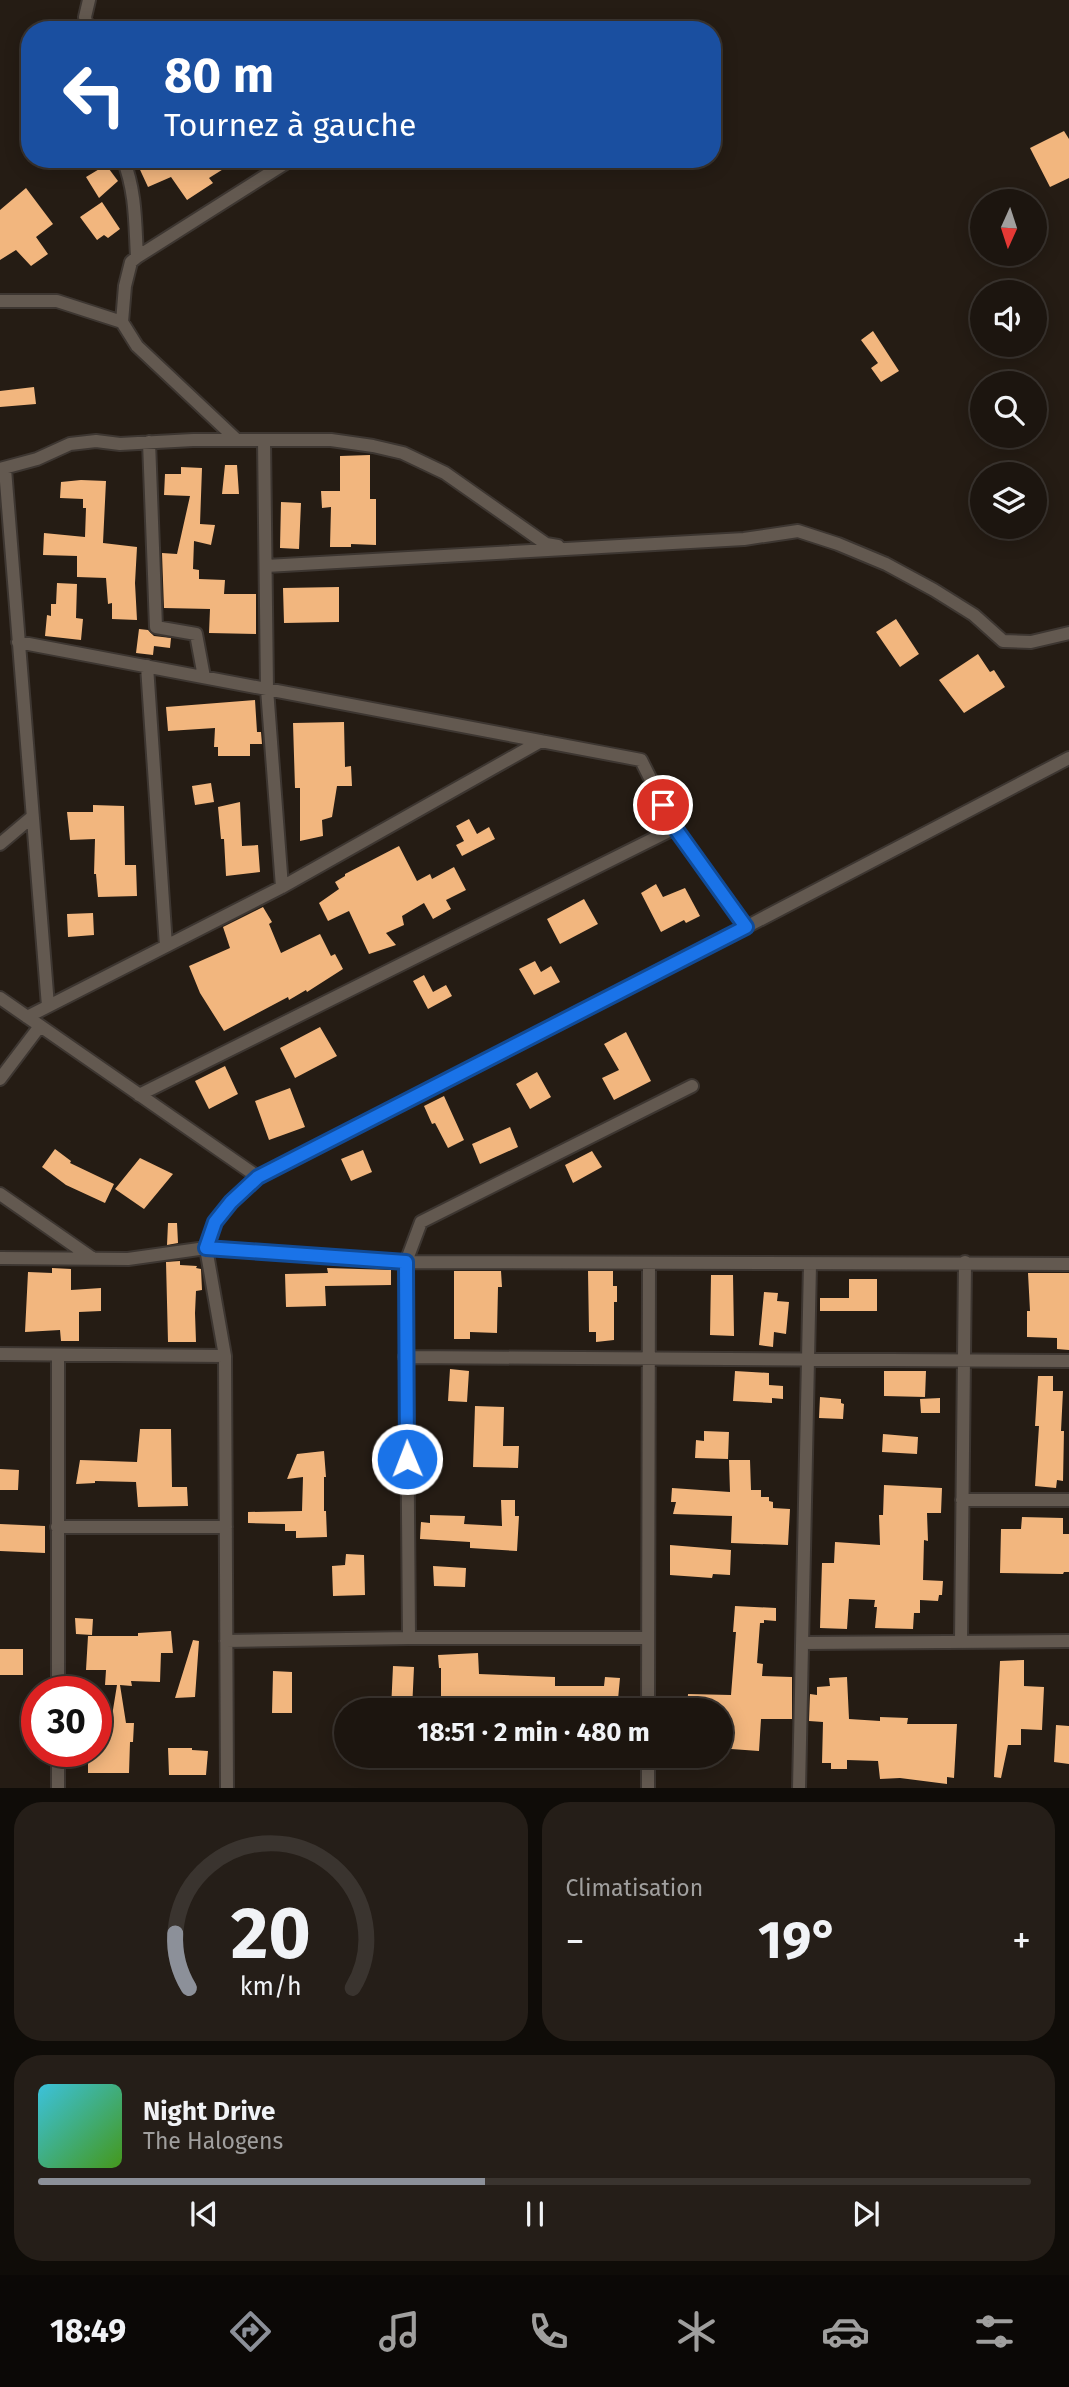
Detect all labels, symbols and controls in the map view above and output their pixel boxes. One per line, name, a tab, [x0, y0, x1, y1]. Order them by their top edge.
text: 80 m	[164, 46, 274, 105]
icon: left	[49, 49, 140, 140]
text: Tournez à gauche	[164, 106, 416, 144]
north arrow	[970, 189, 1046, 266]
map controls	[970, 189, 1047, 539]
button: sound	[970, 280, 1047, 357]
button: search	[970, 371, 1047, 448]
button: layers	[970, 462, 1047, 539]
pin	[633, 775, 693, 835]
icon: arrive	[644, 786, 682, 824]
position arrow	[370, 1422, 444, 1496]
speed limit sign: 30	[21, 1676, 112, 1767]
text: 18:51 · 2 min · 480 m	[417, 1717, 650, 1748]
text: Climatisation	[566, 1874, 703, 1902]
text: 20	[231, 1890, 311, 1977]
text: 19°	[758, 1909, 838, 1972]
text: −	[566, 1918, 585, 1964]
text: +	[1012, 1918, 1031, 1964]
text: km/h	[240, 1971, 302, 2001]
text: Night Drive	[143, 2096, 275, 2127]
text: The Halogens	[143, 2127, 283, 2155]
icon: previous	[185, 2195, 223, 2233]
icon: pause	[516, 2195, 554, 2233]
icon: next	[847, 2195, 885, 2233]
icon: directions	[226, 2307, 275, 2356]
icon: music	[375, 2307, 424, 2356]
icon: phone	[524, 2307, 573, 2356]
icon: climate	[672, 2307, 721, 2356]
icon: car	[821, 2307, 870, 2356]
icon: filters	[970, 2307, 1019, 2356]
text: 18:49	[50, 2312, 126, 2350]

